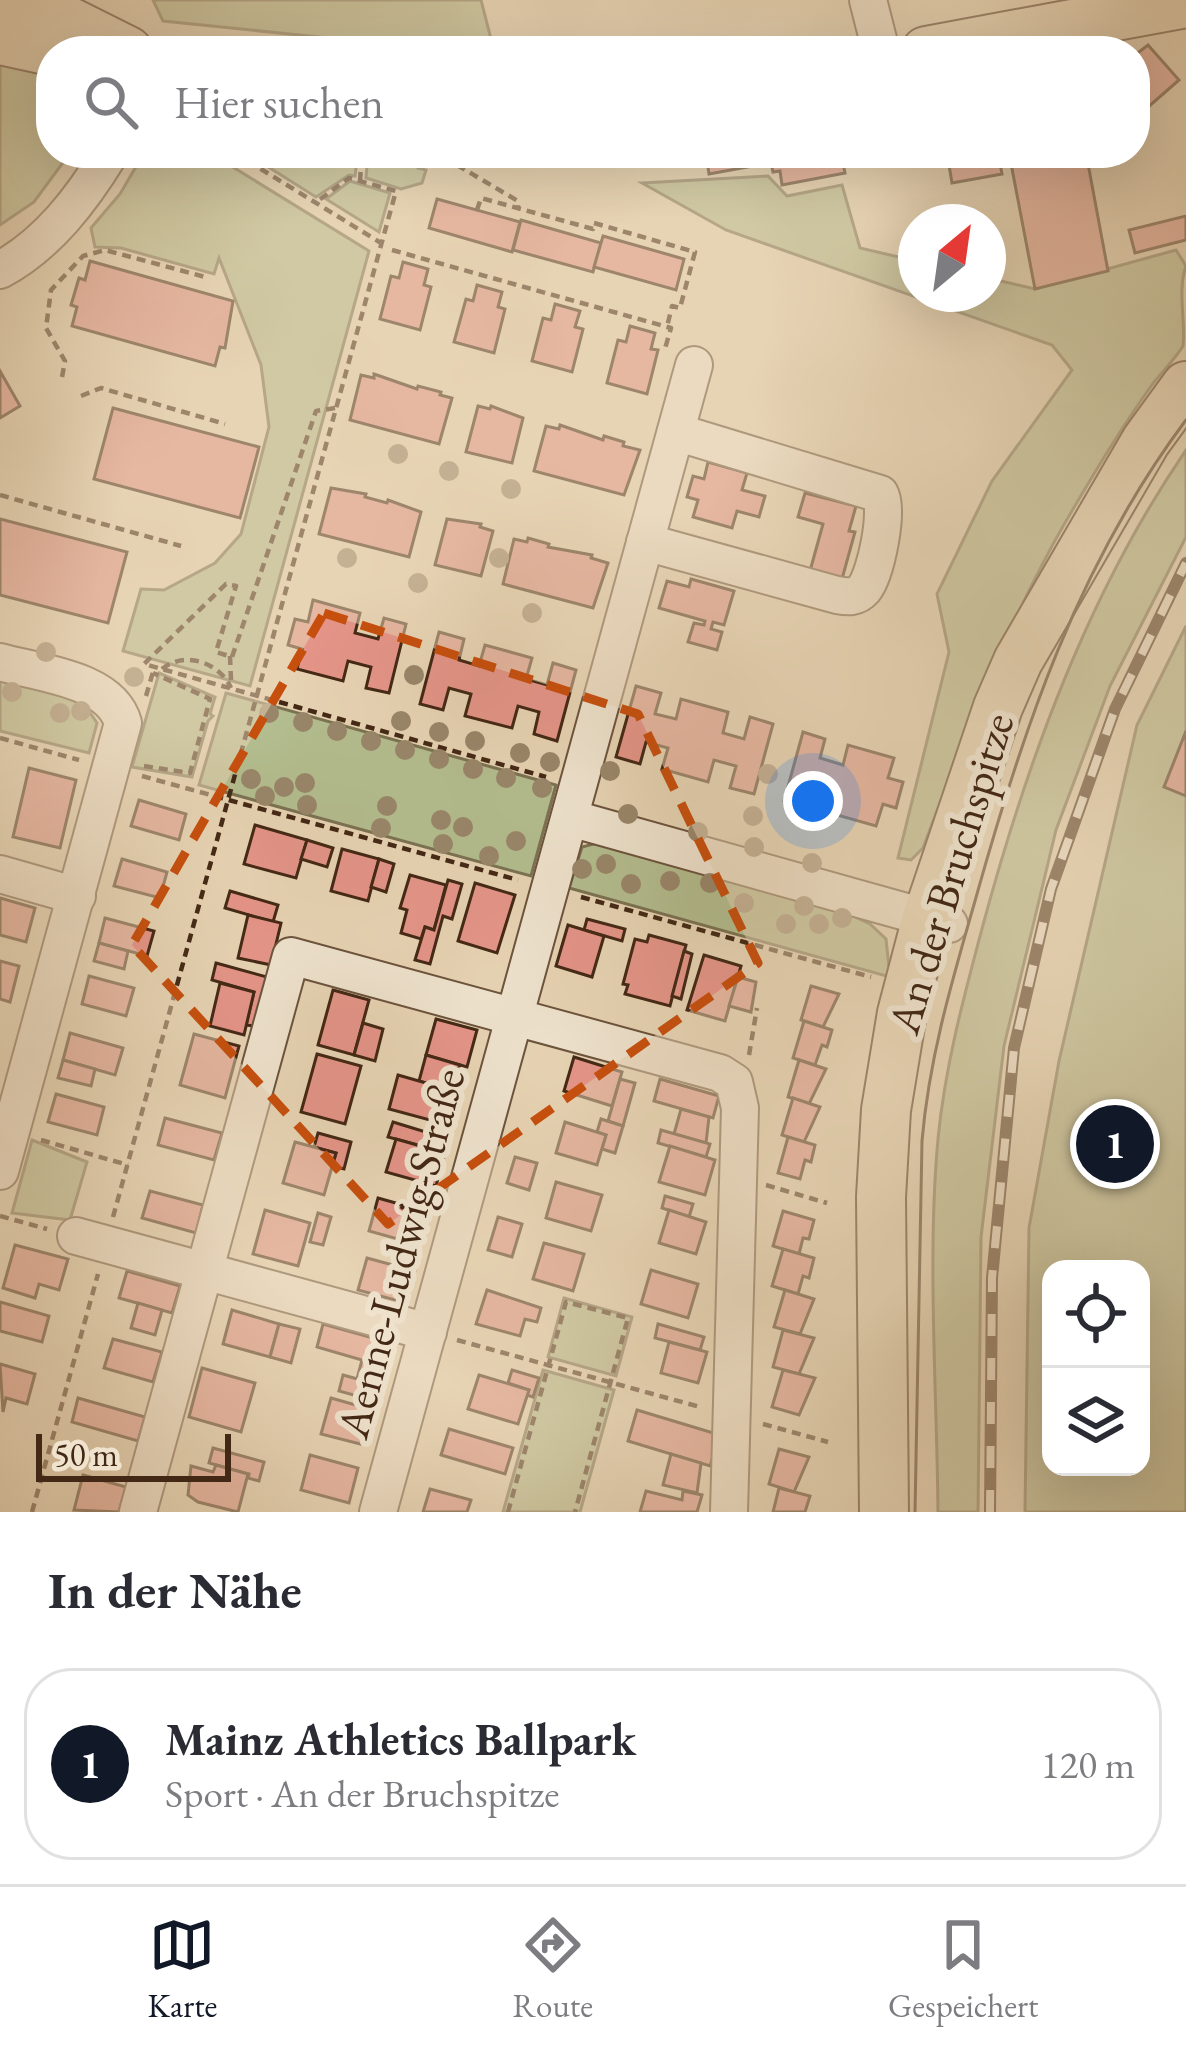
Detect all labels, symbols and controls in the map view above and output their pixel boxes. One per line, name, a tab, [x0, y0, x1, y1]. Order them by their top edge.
search box	[36, 36, 1150, 168]
icon: search	[78, 69, 144, 135]
text: Hier suchen	[174, 73, 384, 131]
north arrow	[898, 204, 1006, 312]
street label: An der Bruchspitze	[873, 706, 1026, 1041]
your location	[783, 771, 843, 831]
street label: Aenne-Ludwig-Straße	[322, 1062, 477, 1445]
pin: 1	[1076, 1099, 1154, 1189]
map controls	[1042, 1260, 1150, 1476]
button: locate	[1042, 1260, 1150, 1368]
button: layers	[1042, 1368, 1150, 1476]
scale bar	[36, 1428, 231, 1481]
text: 50 m	[54, 1433, 118, 1476]
text: In der Nähe	[48, 1557, 302, 1623]
text: Mainz Athletics Ballpark	[165, 1710, 636, 1768]
text: 1	[80, 1739, 100, 1790]
text: 120 m	[1041, 1739, 1135, 1790]
text: Sport · An der Bruchspitze	[165, 1768, 560, 1819]
tab: Karte	[148, 1912, 217, 2027]
tab: Route	[513, 1912, 593, 2027]
tab: Gespeichert	[888, 1912, 1038, 2027]

